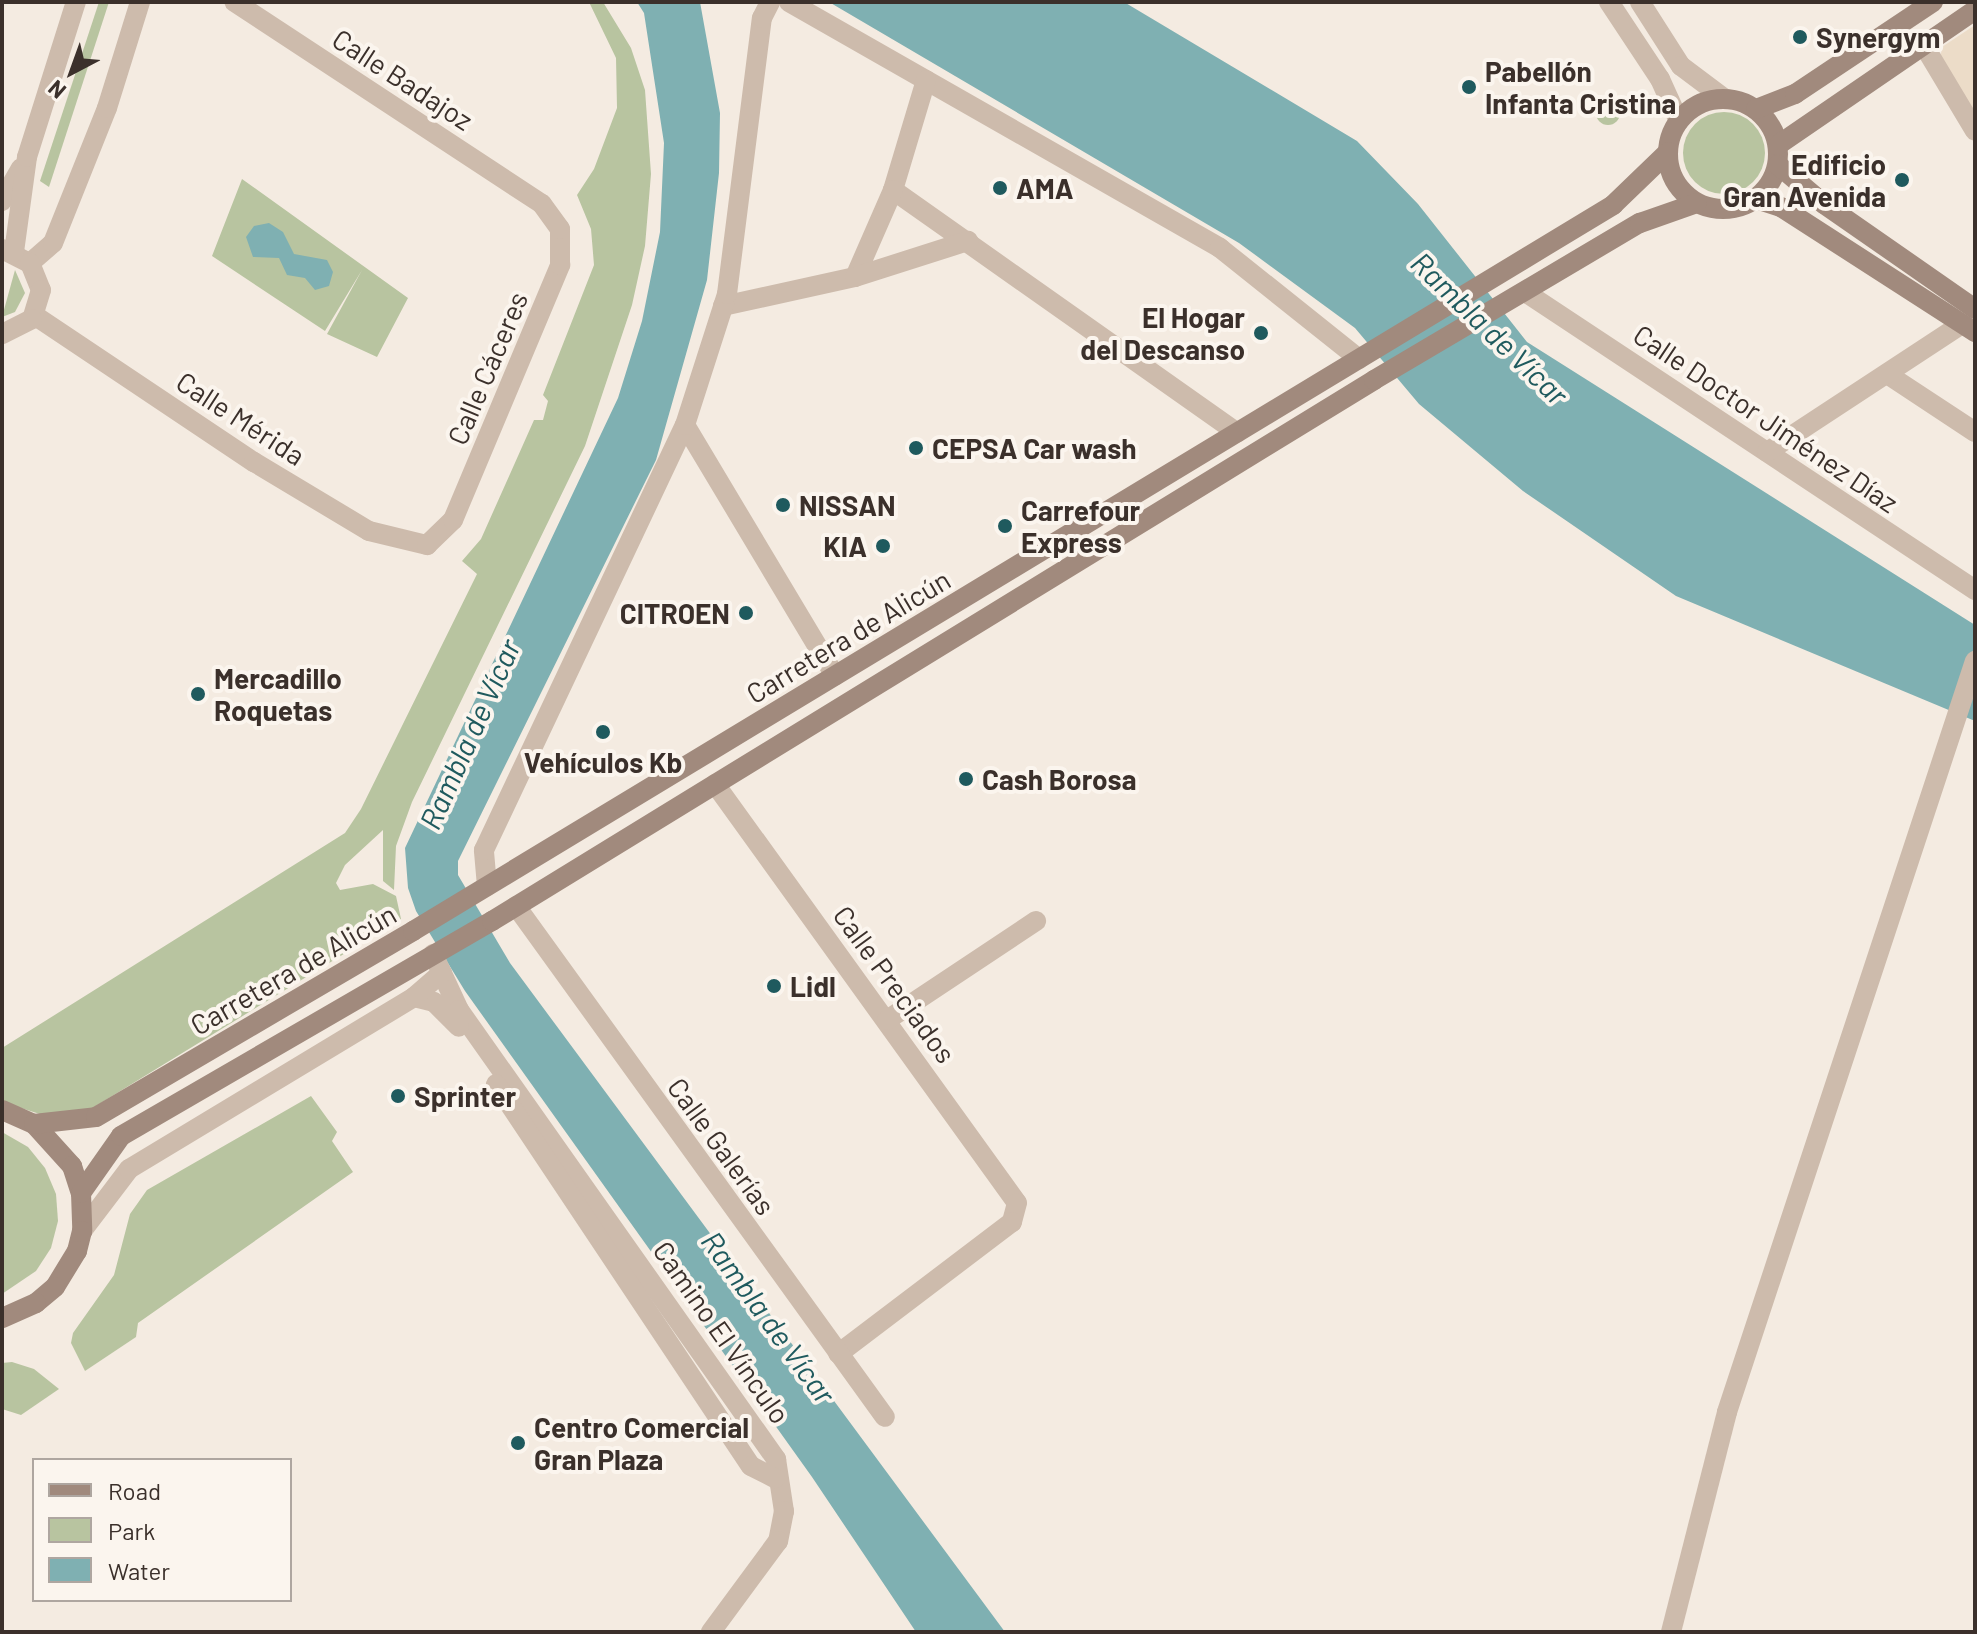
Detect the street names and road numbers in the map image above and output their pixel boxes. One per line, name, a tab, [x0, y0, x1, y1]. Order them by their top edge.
street label: Calle Badajoz	[327, 21, 479, 137]
street label: Calle Cáceres	[440, 286, 534, 450]
street label: Calle Doctor Jiménez Díaz	[1627, 317, 1905, 519]
street label: Calle Mérida	[170, 364, 312, 472]
street label: Carretera de Alicún	[740, 562, 956, 710]
street label: Carretera de Alicún	[184, 896, 402, 1042]
street label: Calle Preciados	[827, 899, 963, 1069]
street label: Calle Galerías	[661, 1071, 783, 1221]
street label: Camino El Vínculo	[647, 1234, 797, 1430]

